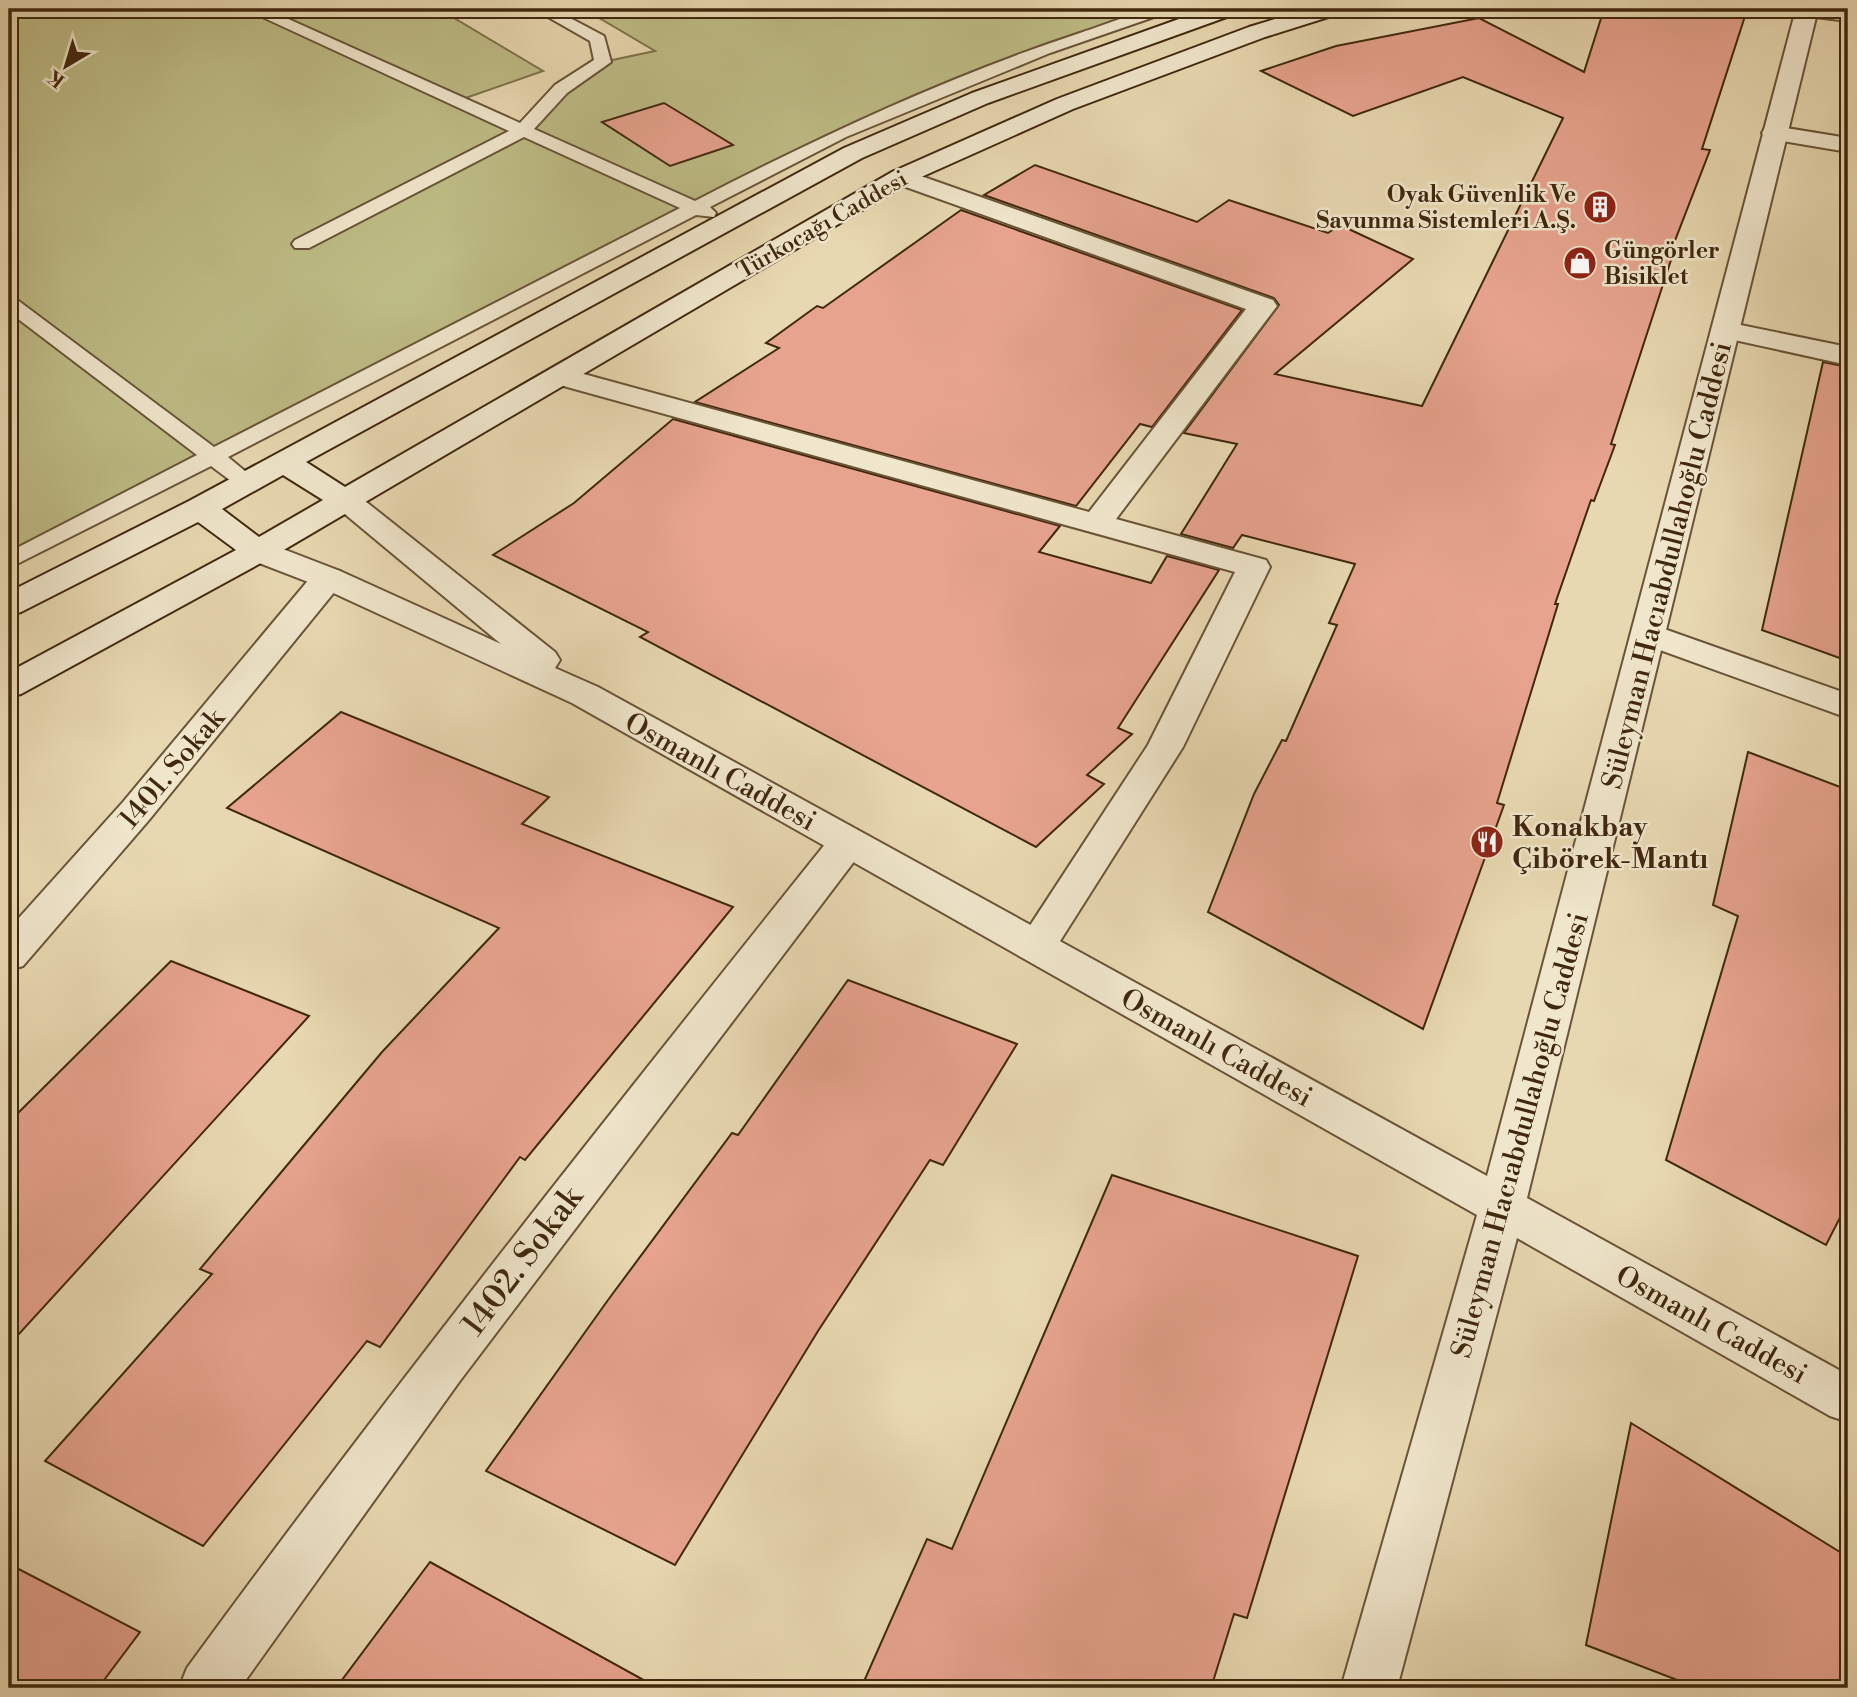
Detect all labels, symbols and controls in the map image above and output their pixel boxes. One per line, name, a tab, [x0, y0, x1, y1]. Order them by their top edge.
north arrow	[32, 32, 102, 102]
text: K	[42, 64, 70, 93]
street label: Türkocağı Caddesi	[732, 165, 913, 285]
place label: Oyak Güvenlik Ve Savunma Sistemleri A.Ş.	[1316, 181, 1576, 235]
building icon: Oyak Güvenlik Ve Savunma Sistemleri A.Ş.	[1581, 188, 1619, 226]
place label: Güngörler Bisiklet	[1604, 237, 1720, 291]
shop icon: Güngörler Bisiklet	[1561, 244, 1599, 282]
street label: Süleyman Hacıabdullahoğlu Caddesi	[1595, 338, 1740, 793]
street label: 1401. Sokak	[112, 701, 233, 836]
street label: Osmanlı Caddesi	[618, 705, 822, 839]
place label: Konakbay Çibörek-Mantı	[1512, 810, 1708, 877]
restaurant icon: Konakbay Çibörek-Mantı	[1468, 823, 1506, 861]
street label: Süleyman Hacıabdullahoğlu Caddesi	[1444, 909, 1597, 1362]
street label: Osmanlı Caddesi	[1114, 981, 1318, 1115]
street label: 1402. Sokak	[453, 1177, 594, 1344]
street label: Osmanlı Caddesi	[1609, 1258, 1813, 1392]

